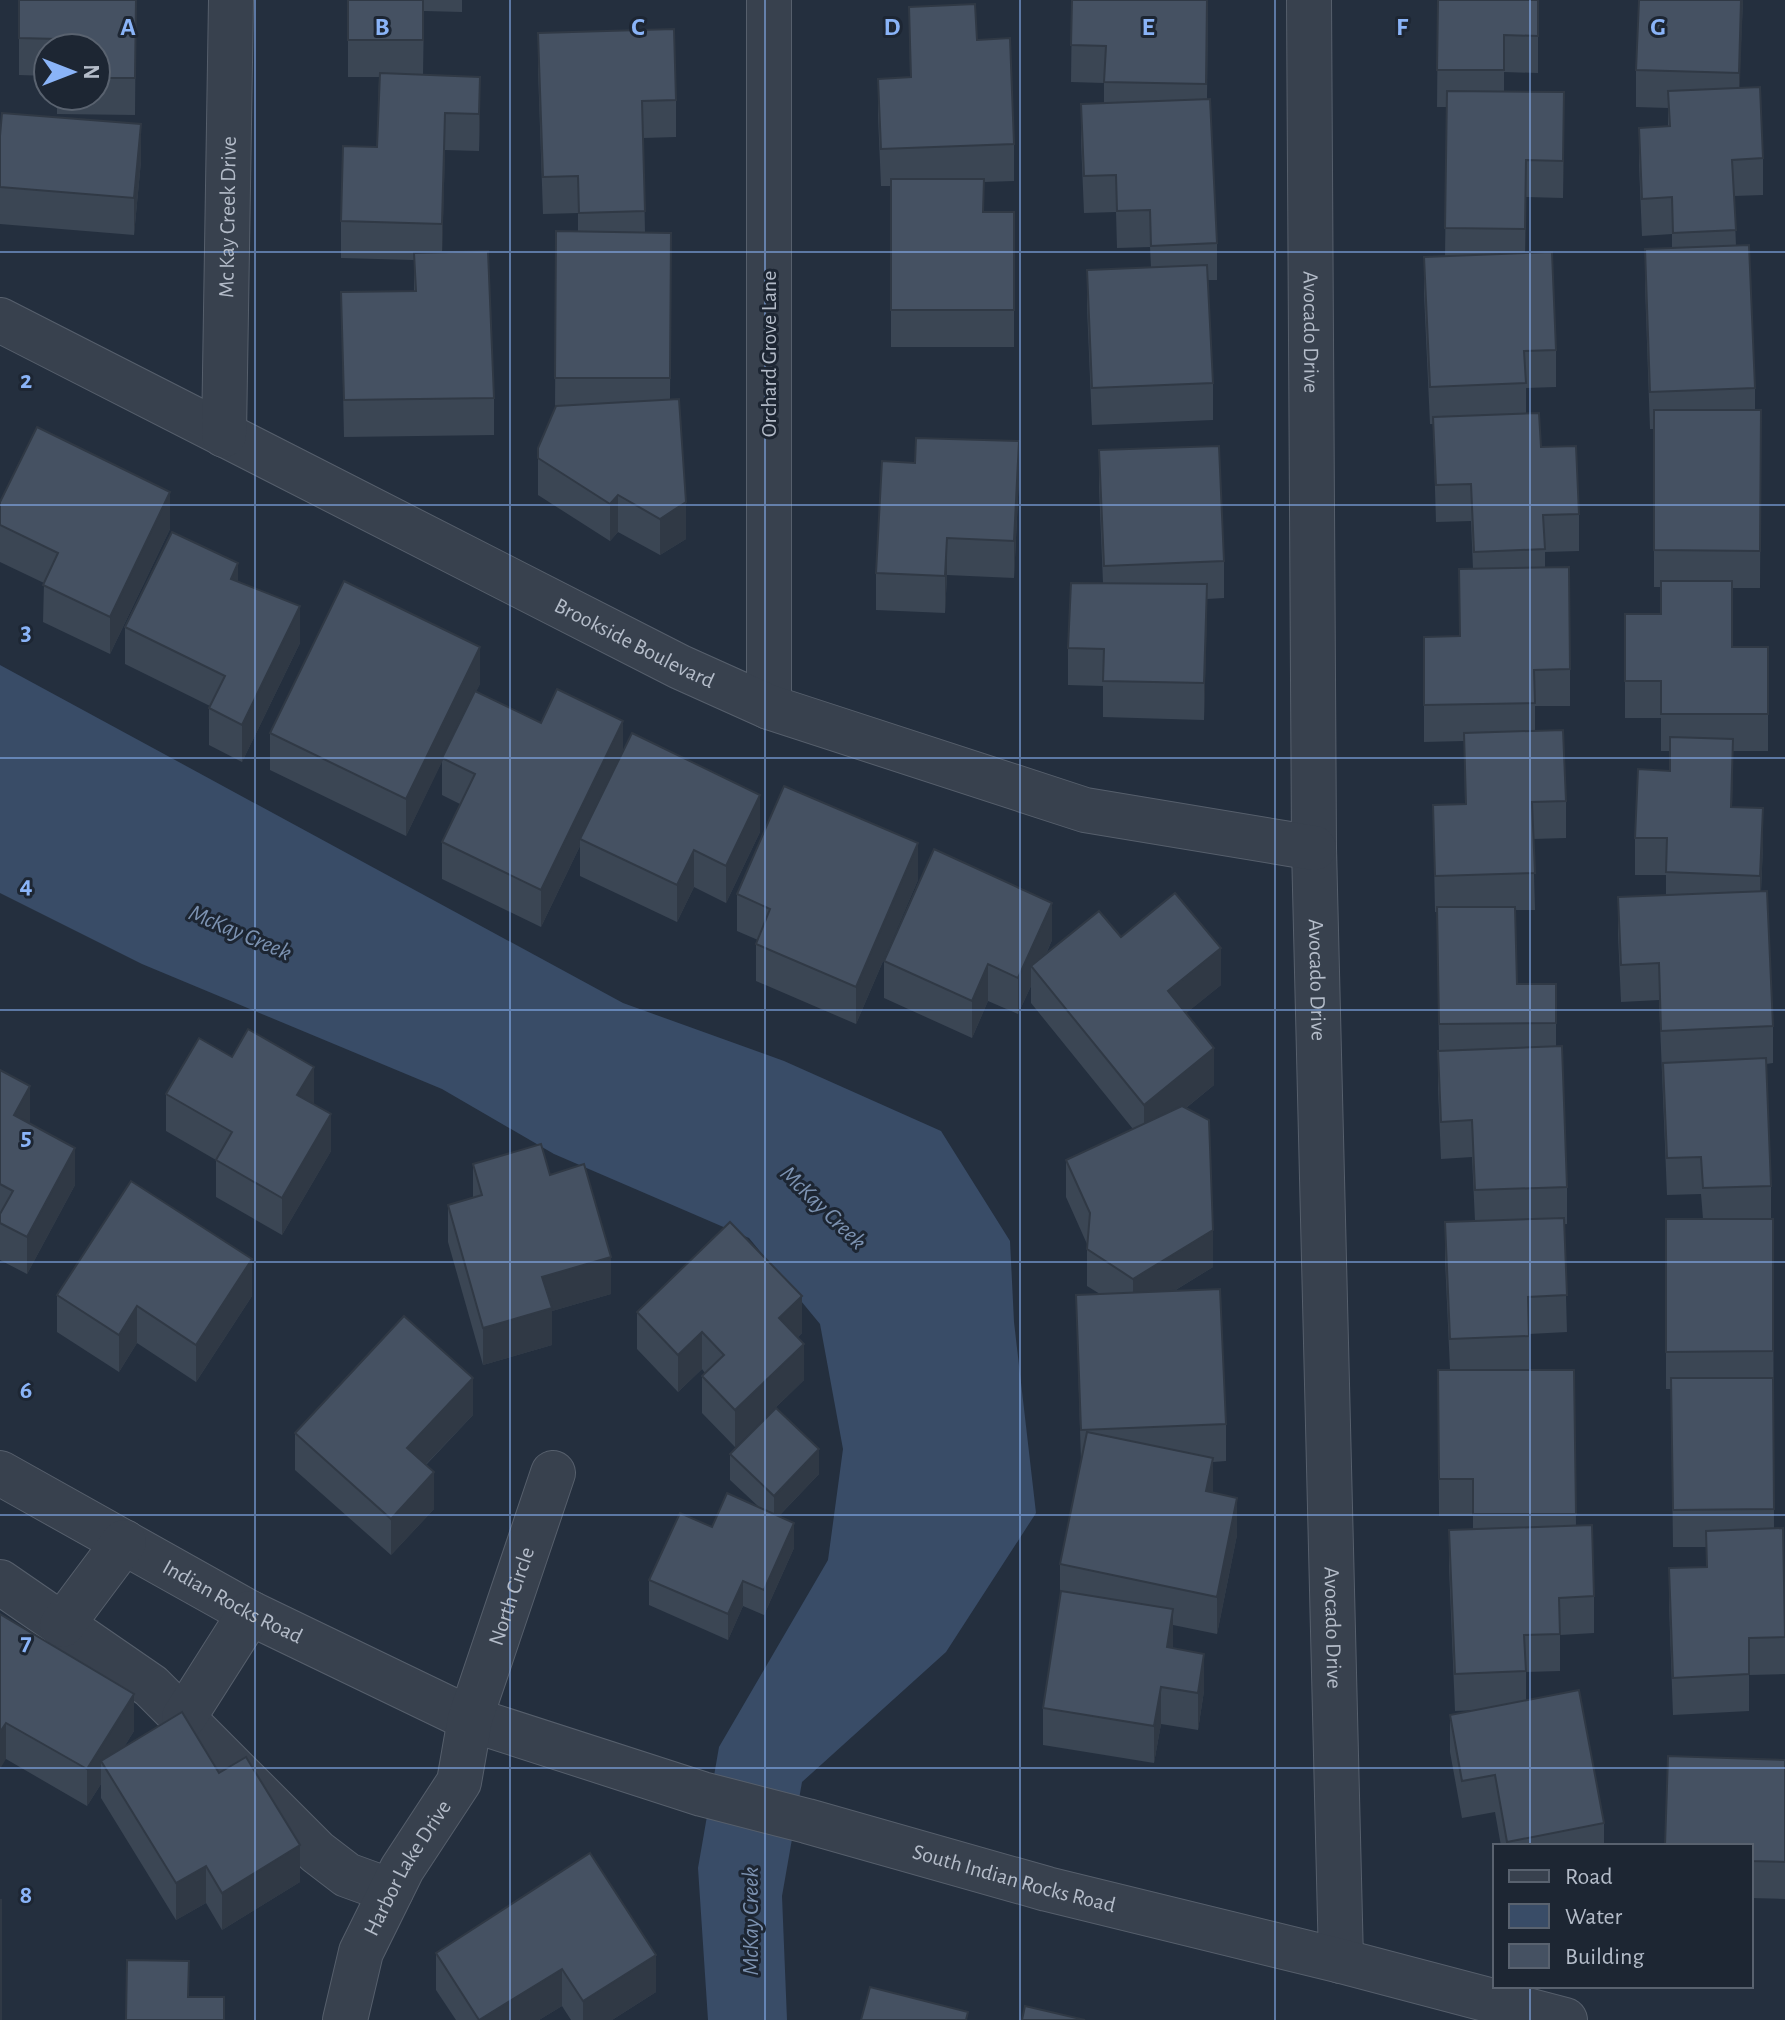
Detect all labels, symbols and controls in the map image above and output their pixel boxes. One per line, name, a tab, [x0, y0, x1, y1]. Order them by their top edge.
text: A	[120, 14, 136, 40]
text: B	[374, 14, 390, 40]
text: C	[631, 14, 645, 40]
text: D	[883, 14, 901, 40]
text: E	[1141, 14, 1155, 40]
text: F	[1396, 14, 1409, 40]
text: G	[1650, 14, 1666, 40]
north arrow	[32, 32, 112, 112]
text: N	[80, 64, 102, 80]
street label: Mc Kay Creek Drive	[215, 136, 240, 298]
street label: Orchard Grove Lane	[758, 271, 780, 437]
street label: Avocado Drive	[1300, 271, 1322, 393]
text: 2	[20, 367, 32, 393]
street label: Brookside Boulevard	[551, 594, 718, 692]
text: 3	[20, 619, 32, 645]
text: 4	[19, 872, 33, 898]
water label: McKay Creek	[185, 901, 295, 965]
street label: Avocado Drive	[1305, 919, 1330, 1041]
text: 5	[20, 1124, 32, 1150]
water label: McKay Creek	[775, 1162, 871, 1254]
text: 6	[20, 1377, 32, 1403]
street label: North Circle	[485, 1544, 538, 1648]
street label: Indian Rocks Road	[159, 1555, 306, 1648]
street label: Avocado Drive	[1320, 1566, 1345, 1689]
text: 7	[20, 1629, 32, 1655]
street label: Harbor Lake Drive	[360, 1796, 455, 1939]
street label: South Indian Rocks Road	[910, 1841, 1118, 1916]
legend	[1493, 1844, 1753, 1988]
text: Road	[1565, 1865, 1613, 1889]
water label: McKay Creek	[739, 1867, 763, 1975]
text: 8	[20, 1882, 32, 1908]
text: Water	[1565, 1905, 1623, 1929]
text: Building	[1565, 1945, 1644, 1969]

